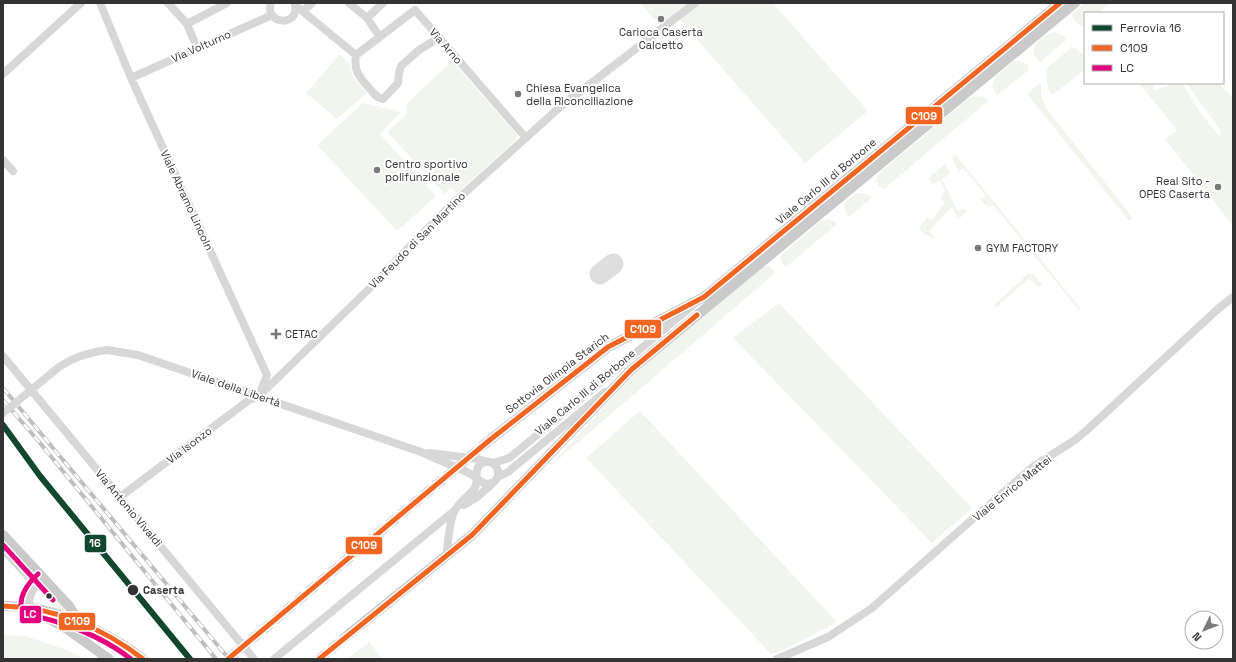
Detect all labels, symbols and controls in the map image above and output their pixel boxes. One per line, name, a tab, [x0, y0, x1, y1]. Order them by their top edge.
legend	[1084, 12, 1224, 84]
marker: Carioca Caserta Calcetto	[656, 14, 666, 24]
text: Ferrovia 16	[1120, 20, 1181, 36]
street label: Via Arno	[427, 25, 466, 67]
place label: Carioca Caserta Calcetto	[619, 25, 704, 52]
street label: Via Volturno	[169, 27, 233, 65]
text: C109	[1120, 40, 1148, 56]
text: LC	[1120, 60, 1134, 76]
place label: Chiesa Evangelica della Riconciliazione	[526, 81, 633, 108]
marker: Chiesa Evangelica della Riconciliazione	[513, 89, 523, 99]
line badge: C109	[905, 106, 943, 125]
text: C109	[911, 109, 937, 123]
street label: Viale Carlo III di Borbone	[773, 135, 879, 227]
street label: Viale Abramo Lincoln	[158, 147, 216, 253]
place label: Centro sportivo polifunzionale	[385, 157, 468, 184]
marker: Centro sportivo polifunzionale	[372, 165, 382, 175]
place label: Real Sito - OPES Caserta	[1139, 174, 1211, 201]
marker: Real Sito - OPES Caserta	[1213, 182, 1223, 192]
street label: Via Feudo di San Martino	[366, 189, 468, 291]
place label: GYM FACTORY	[986, 241, 1058, 255]
marker: GYM FACTORY	[973, 243, 983, 253]
line badge: C109	[624, 319, 662, 339]
text: C109	[630, 322, 656, 336]
place label: CETAC	[285, 327, 318, 341]
marker: CETAC	[270, 328, 282, 340]
street label: Sottovia Olimpia Starich	[503, 330, 611, 416]
street label: Viale Carlo III di Borbone	[532, 346, 638, 438]
street label: Viale della Libertà	[189, 366, 283, 410]
street label: Via Isonzo	[164, 423, 215, 467]
street label: Viale Enrico Mattei	[970, 452, 1055, 524]
street label: Via Antonio Vivaldi	[93, 466, 166, 550]
line badge: 16	[84, 534, 107, 553]
text: 16	[89, 536, 101, 550]
line badge: C109	[345, 536, 383, 555]
text: C109	[351, 538, 377, 552]
marker: Caserta	[126, 583, 140, 597]
place label: Caserta	[143, 583, 185, 597]
unlabelled marker	[44, 591, 54, 601]
line badge: LC	[19, 605, 42, 624]
text: LC	[24, 607, 36, 621]
north arrow	[1184, 610, 1224, 650]
line badge: C109	[58, 612, 96, 631]
text: C109	[64, 614, 90, 628]
text: N	[1189, 629, 1204, 644]

